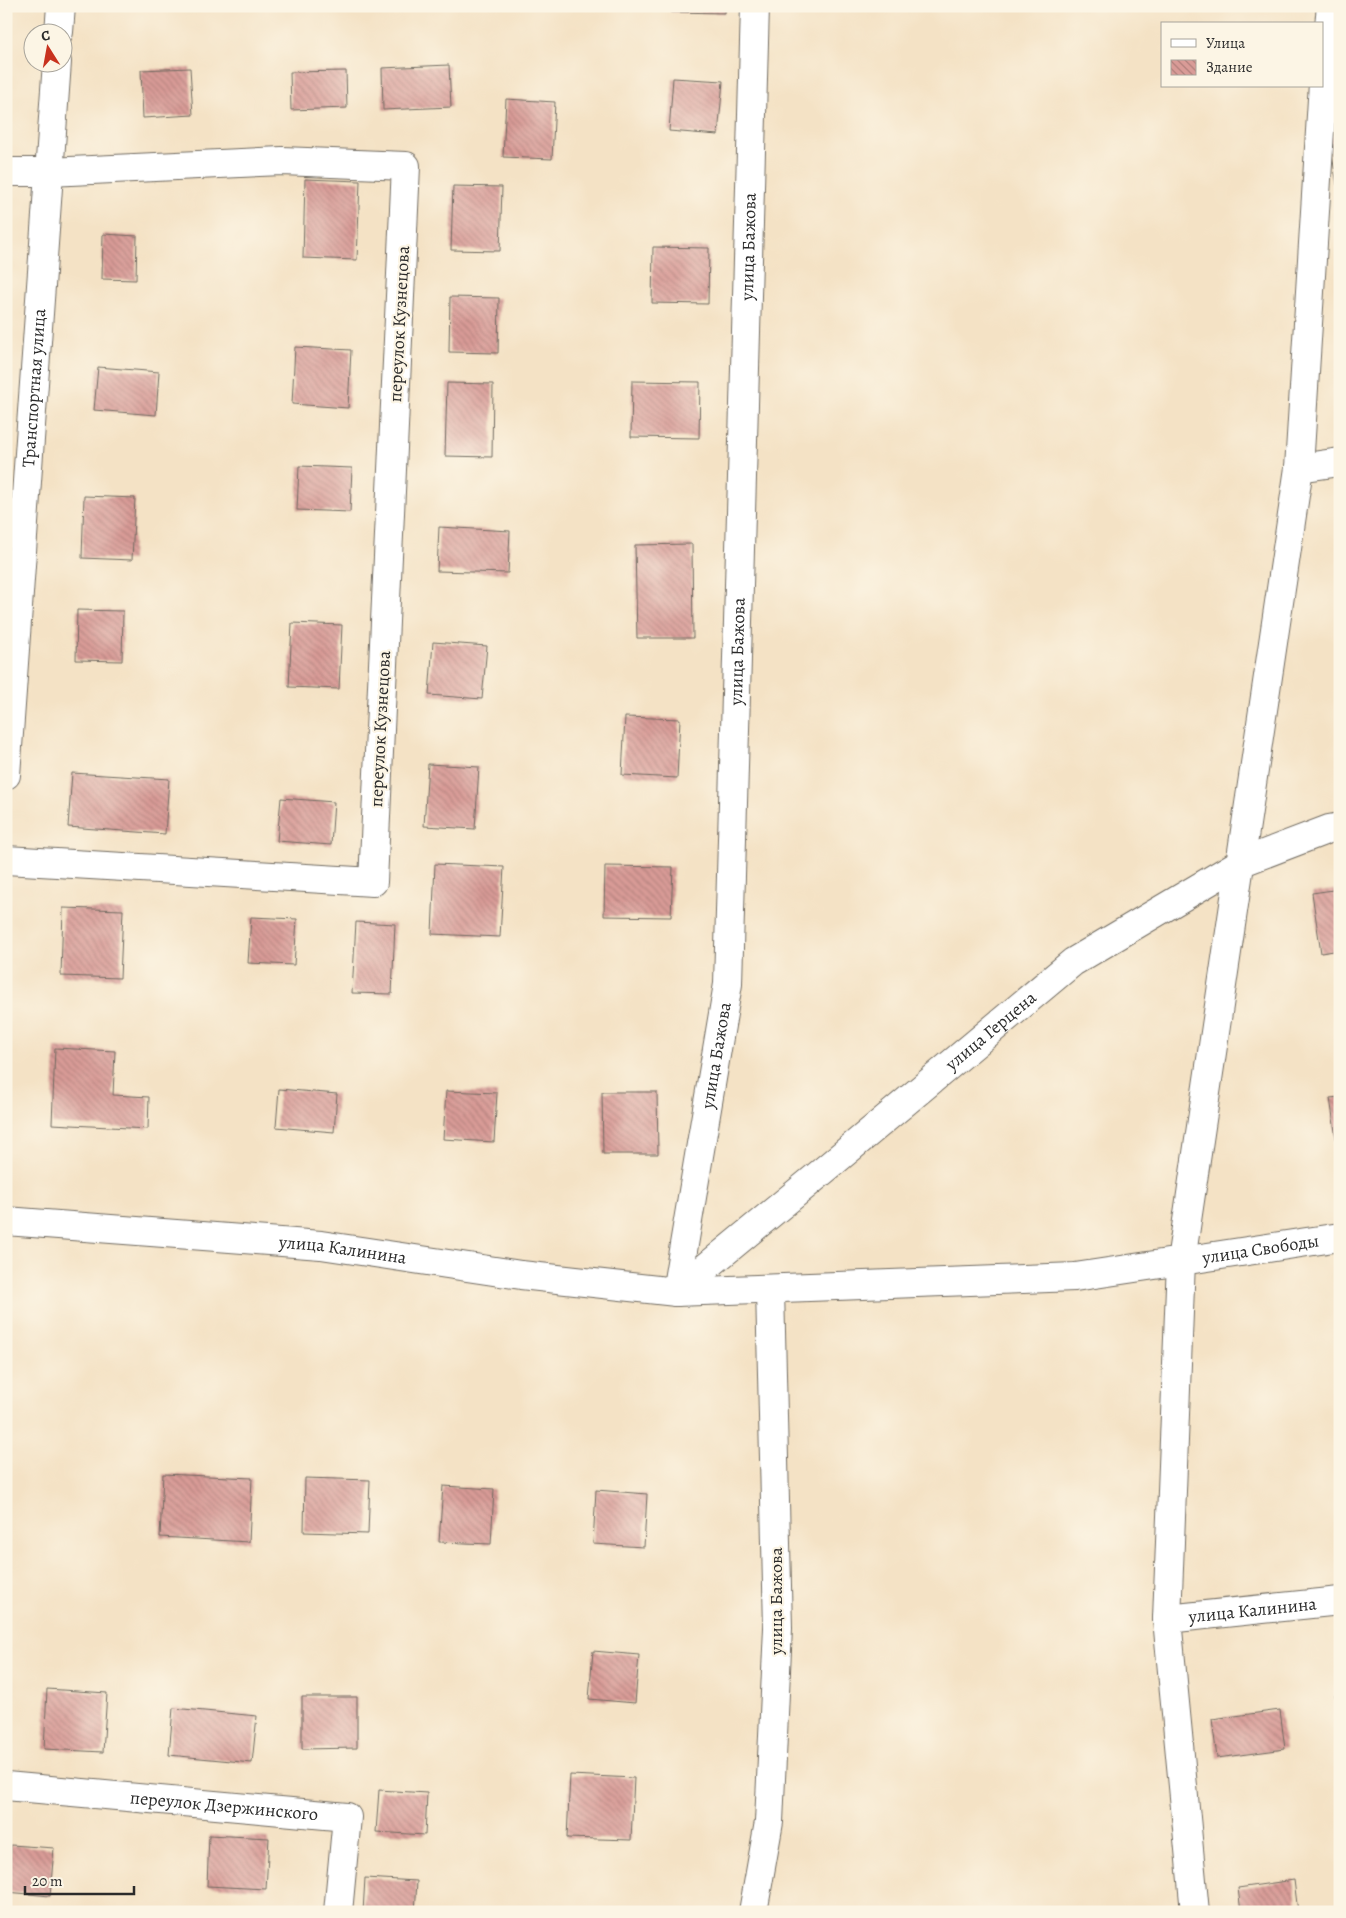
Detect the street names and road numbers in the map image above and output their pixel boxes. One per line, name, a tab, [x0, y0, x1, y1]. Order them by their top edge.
street label: улица Бажова	[735, 192, 762, 302]
street label: переулок Кузнецова	[383, 244, 415, 403]
street label: Транспортная улица	[16, 307, 51, 468]
street label: улица Бажова	[724, 597, 751, 707]
street label: переулок Кузнецова	[364, 649, 396, 808]
street label: улица Герцена	[939, 985, 1042, 1077]
street label: улица Бажова	[695, 1000, 737, 1111]
street label: улица Свободы	[1200, 1228, 1320, 1270]
street label: улица Калинина	[277, 1230, 409, 1270]
street label: улица Бажова	[764, 1546, 788, 1656]
street label: улица Калинина	[1186, 1591, 1318, 1629]
street label: переулок Дзержинского	[129, 1785, 319, 1826]

